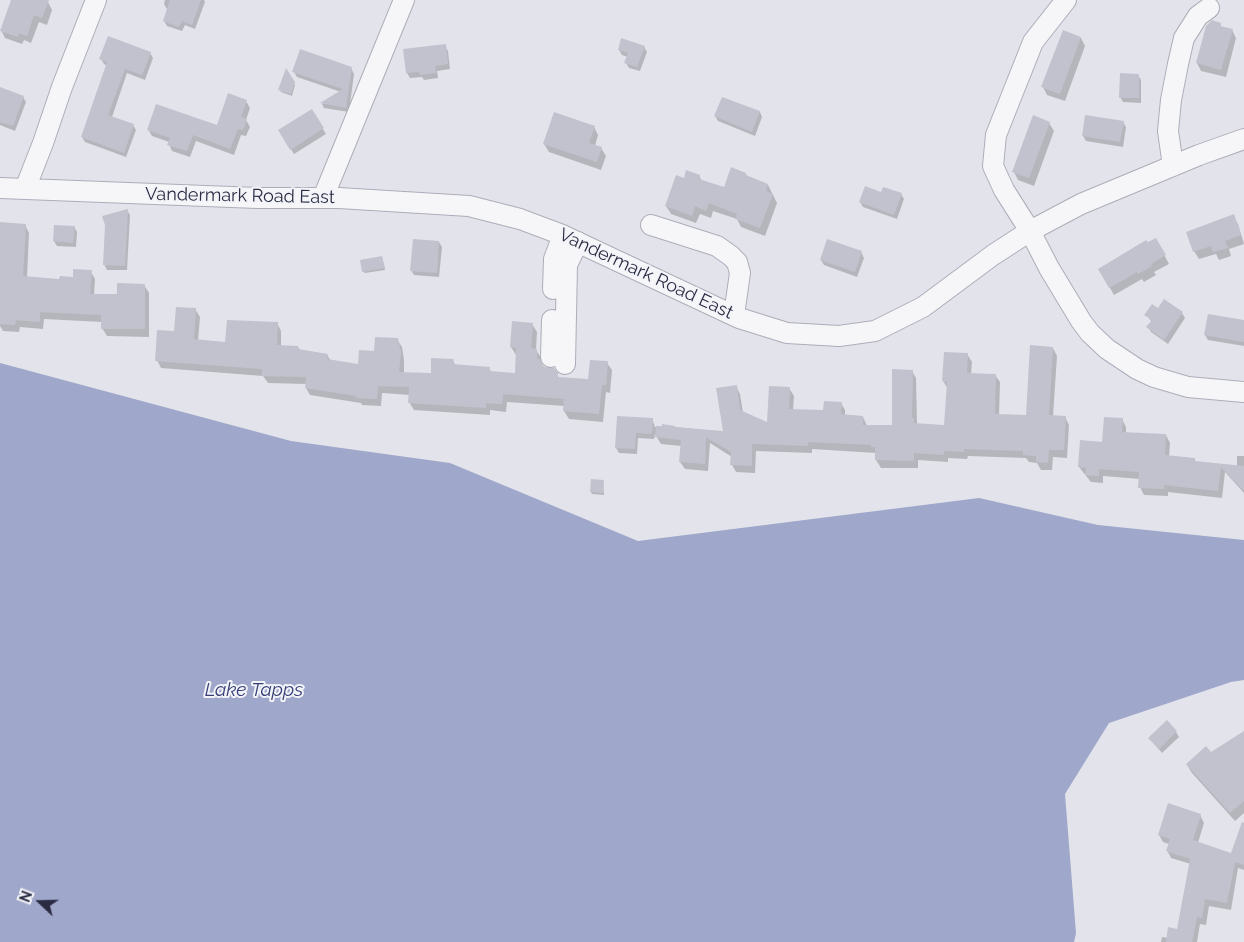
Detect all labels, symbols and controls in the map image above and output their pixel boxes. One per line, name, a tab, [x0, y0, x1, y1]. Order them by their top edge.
street label: Vandermark Road East	[145, 184, 335, 208]
street label: Vandermark Road East	[555, 224, 737, 324]
water label: Lake Tapps	[205, 679, 303, 701]
north arrow	[15, 877, 65, 927]
text: N	[17, 889, 35, 904]

